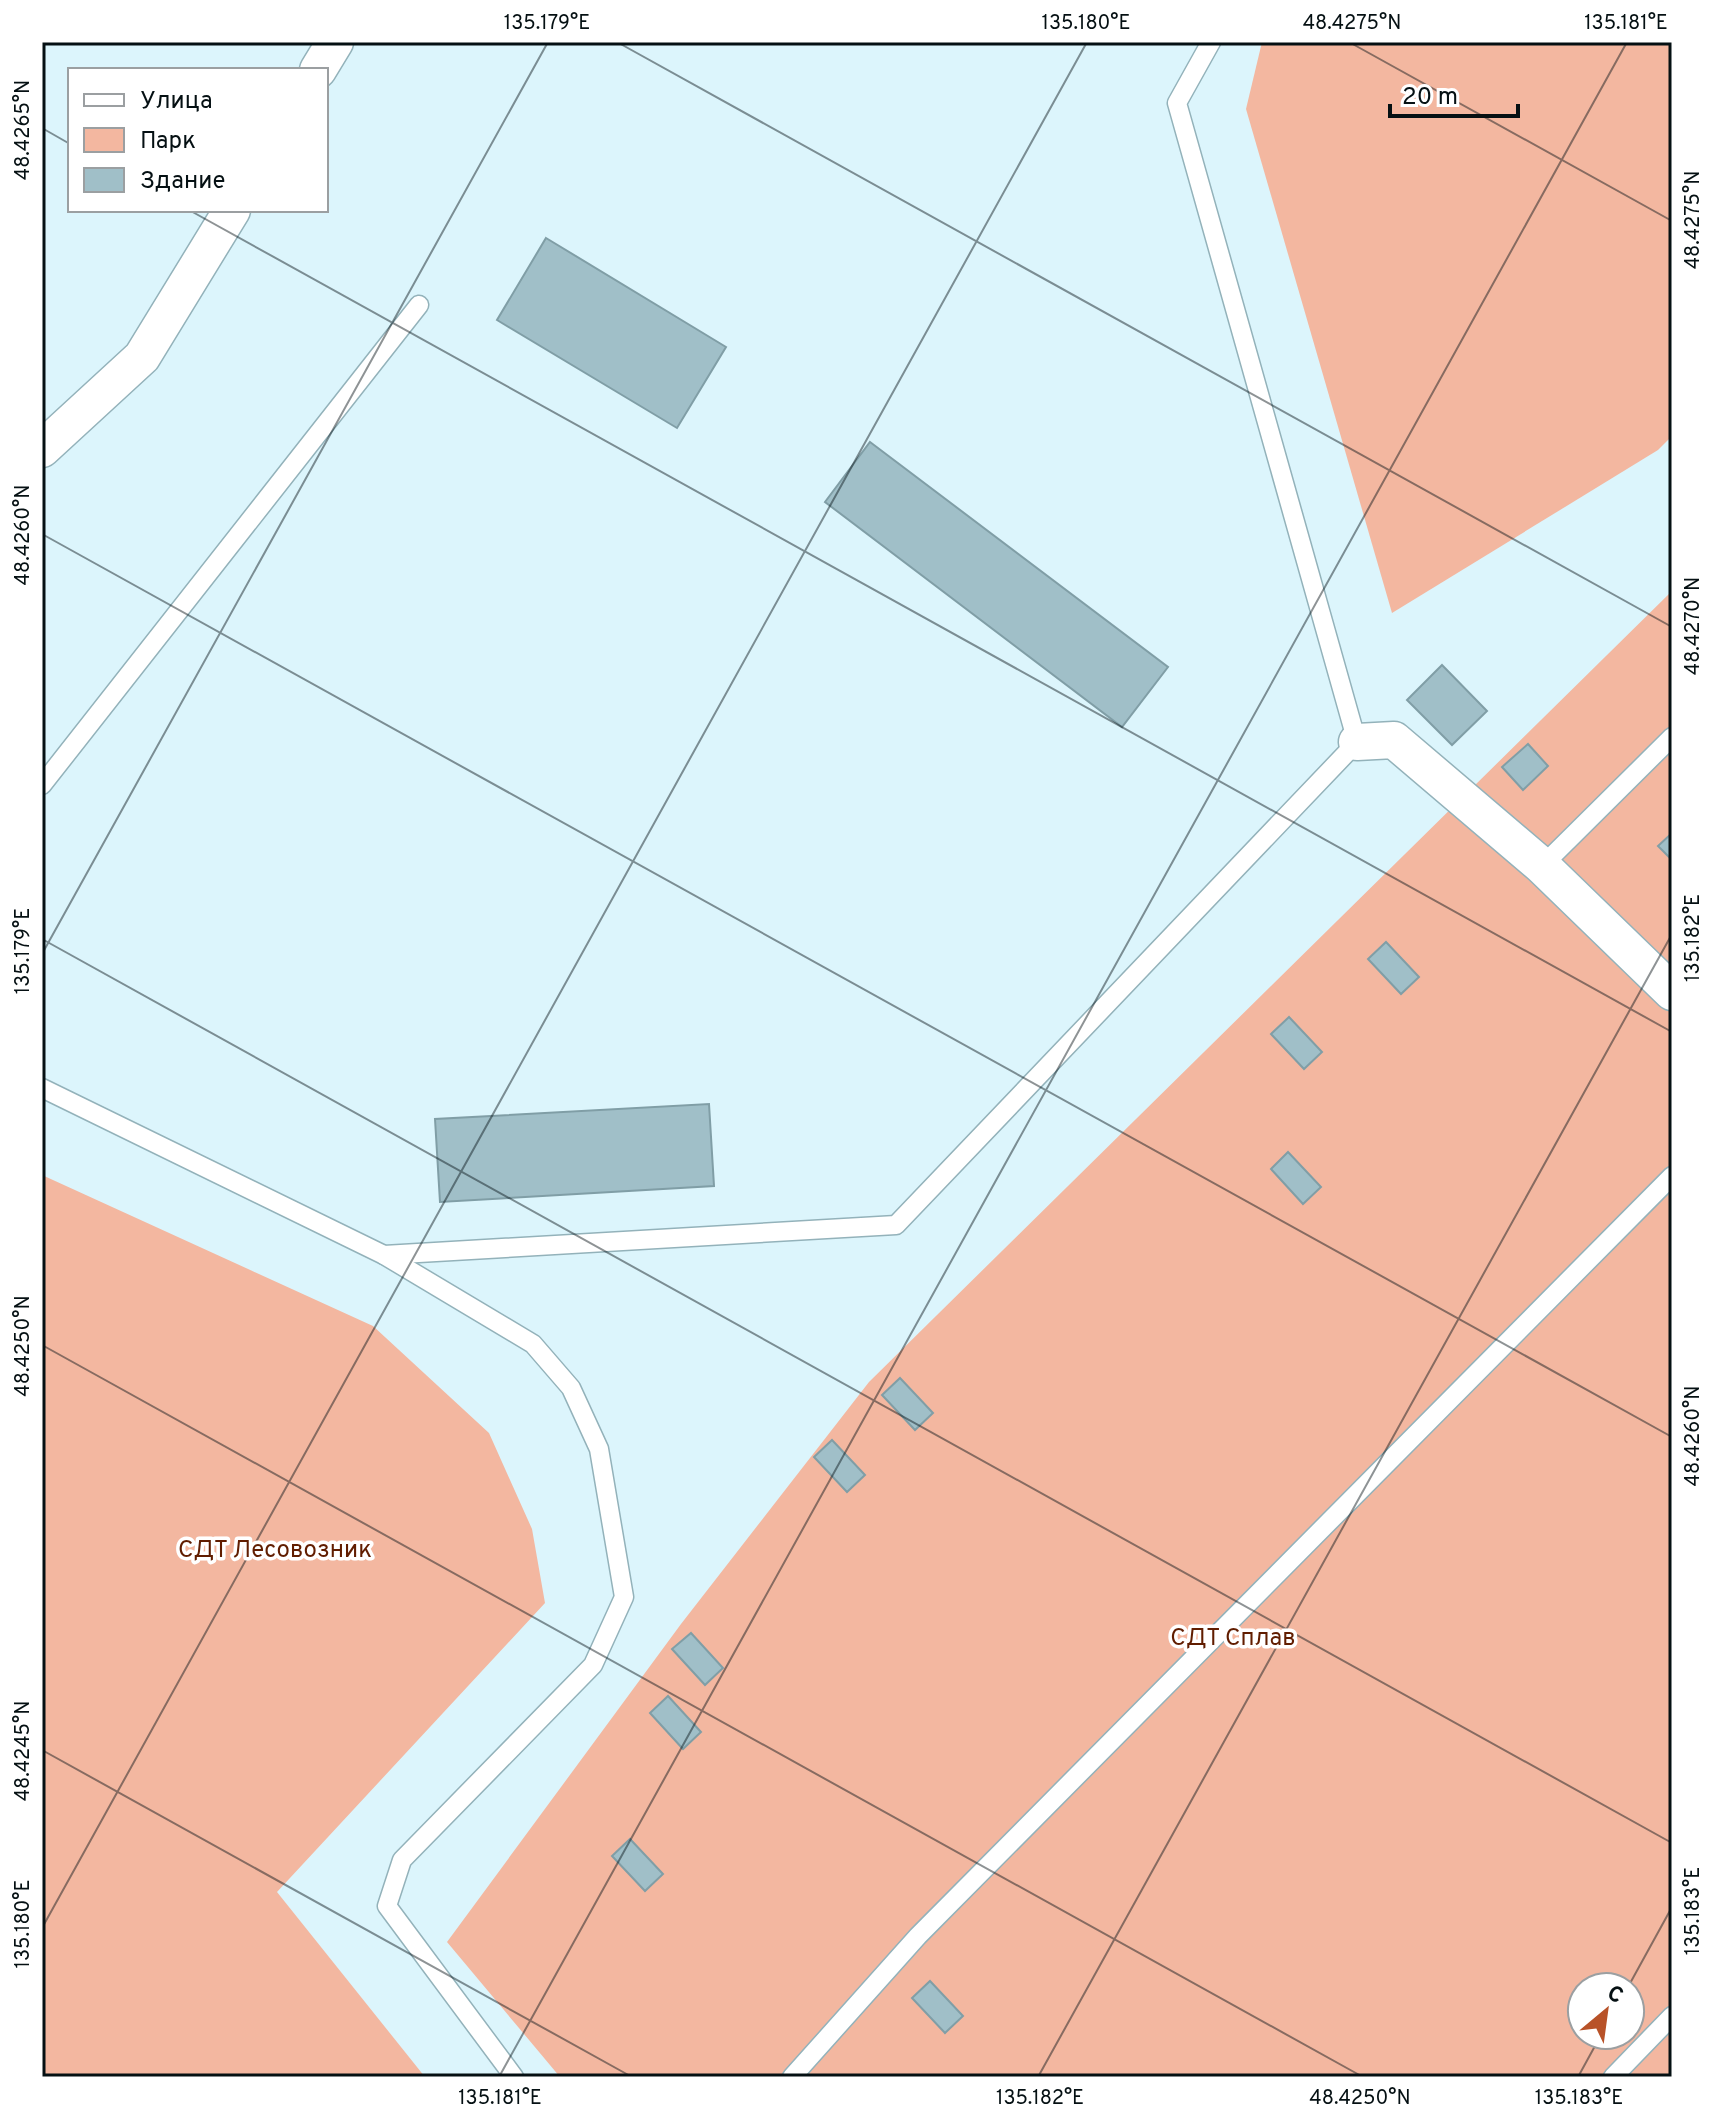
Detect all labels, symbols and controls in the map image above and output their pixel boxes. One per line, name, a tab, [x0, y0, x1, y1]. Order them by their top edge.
text: 135.179°E	[504, 11, 590, 37]
text: 135.180°E	[1042, 11, 1130, 37]
text: 48.4275°N	[1303, 11, 1401, 37]
text: 135.181°E	[1584, 11, 1668, 37]
legend	[68, 68, 328, 212]
scale bar	[1390, 68, 1518, 118]
text: 48.4265°N	[11, 80, 37, 180]
text: 20 m	[1402, 83, 1458, 113]
text: Улица	[140, 87, 213, 117]
text: Парк	[140, 127, 196, 157]
text: Здание	[140, 167, 226, 197]
text: 48.4275°N	[1681, 171, 1707, 269]
text: 48.4260°N	[11, 485, 37, 585]
text: 48.4270°N	[1681, 577, 1707, 675]
text: 135.182°E	[1681, 894, 1707, 982]
text: 135.179°E	[11, 908, 37, 994]
text: 48.4250°N	[11, 1295, 37, 1397]
text: 48.4260°N	[1681, 1386, 1707, 1486]
park label: СДТ Лесовозник	[178, 1536, 372, 1566]
park label: СДТ Сплав	[1170, 1624, 1296, 1654]
text: 48.4245°N	[11, 1701, 37, 1801]
text: 135.183°E	[1681, 1867, 1707, 1955]
text: 135.180°E	[11, 1880, 37, 1968]
north arrow	[1566, 1971, 1646, 2051]
text: С	[1602, 1980, 1627, 2011]
text: 135.181°E	[458, 2086, 542, 2112]
text: 135.182°E	[996, 2086, 1084, 2112]
text: 48.4250°N	[1309, 2086, 1411, 2112]
text: 135.183°E	[1535, 2086, 1623, 2112]

